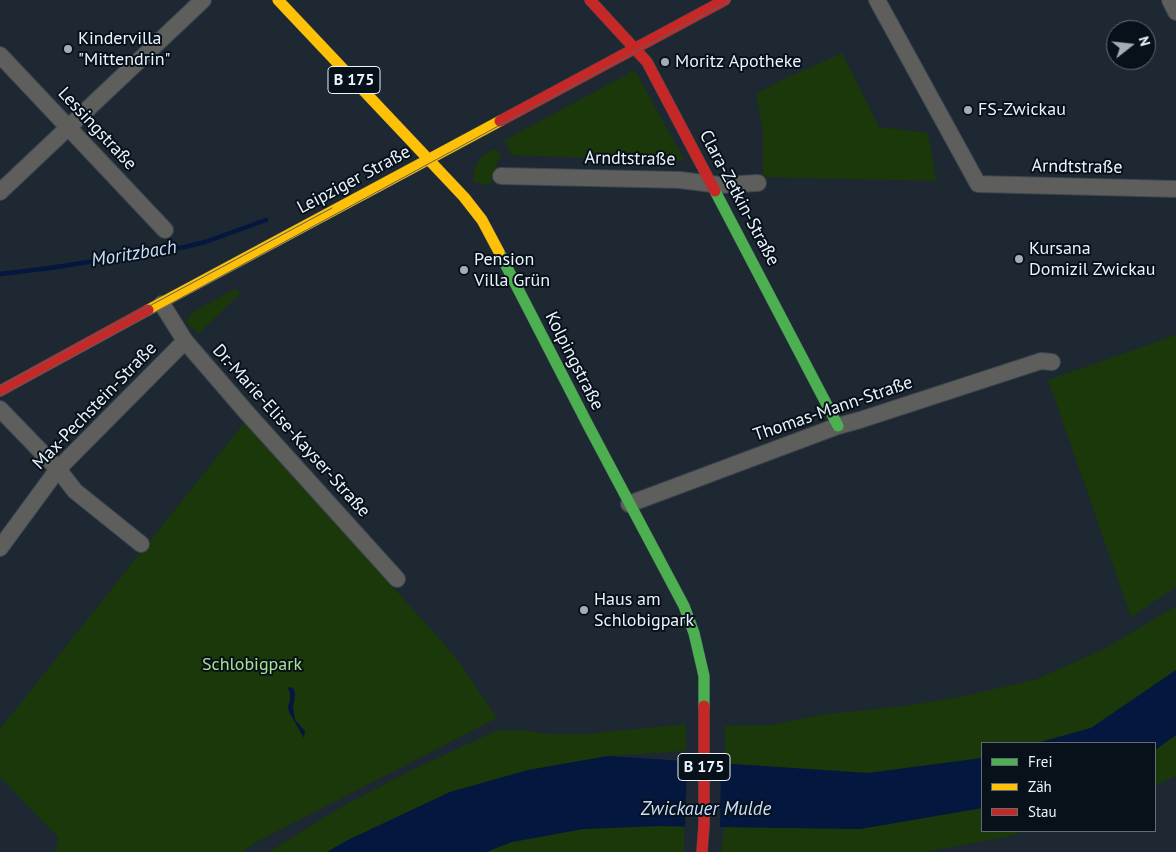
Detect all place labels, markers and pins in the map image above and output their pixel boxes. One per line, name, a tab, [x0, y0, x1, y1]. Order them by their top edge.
place label: Kindervilla "Mittendrin"	[78, 28, 171, 70]
marker: Kindervilla "Mittendrin"	[62, 43, 74, 55]
place label: Moritz Apotheke	[675, 51, 801, 73]
marker: Moritz Apotheke	[659, 56, 671, 68]
place label: FS-Zwickau	[978, 99, 1066, 121]
marker: FS-Zwickau	[962, 104, 974, 116]
place label: Kursana Domizil Zwickau	[1029, 238, 1155, 280]
place label: Pension Villa Grün	[474, 249, 550, 292]
marker: Kursana Domizil Zwickau	[1013, 253, 1025, 265]
marker: Pension Villa Grün	[458, 264, 470, 276]
place label: Haus am Schlobigpark	[594, 589, 694, 632]
marker: Haus am Schlobigpark	[578, 604, 590, 616]

